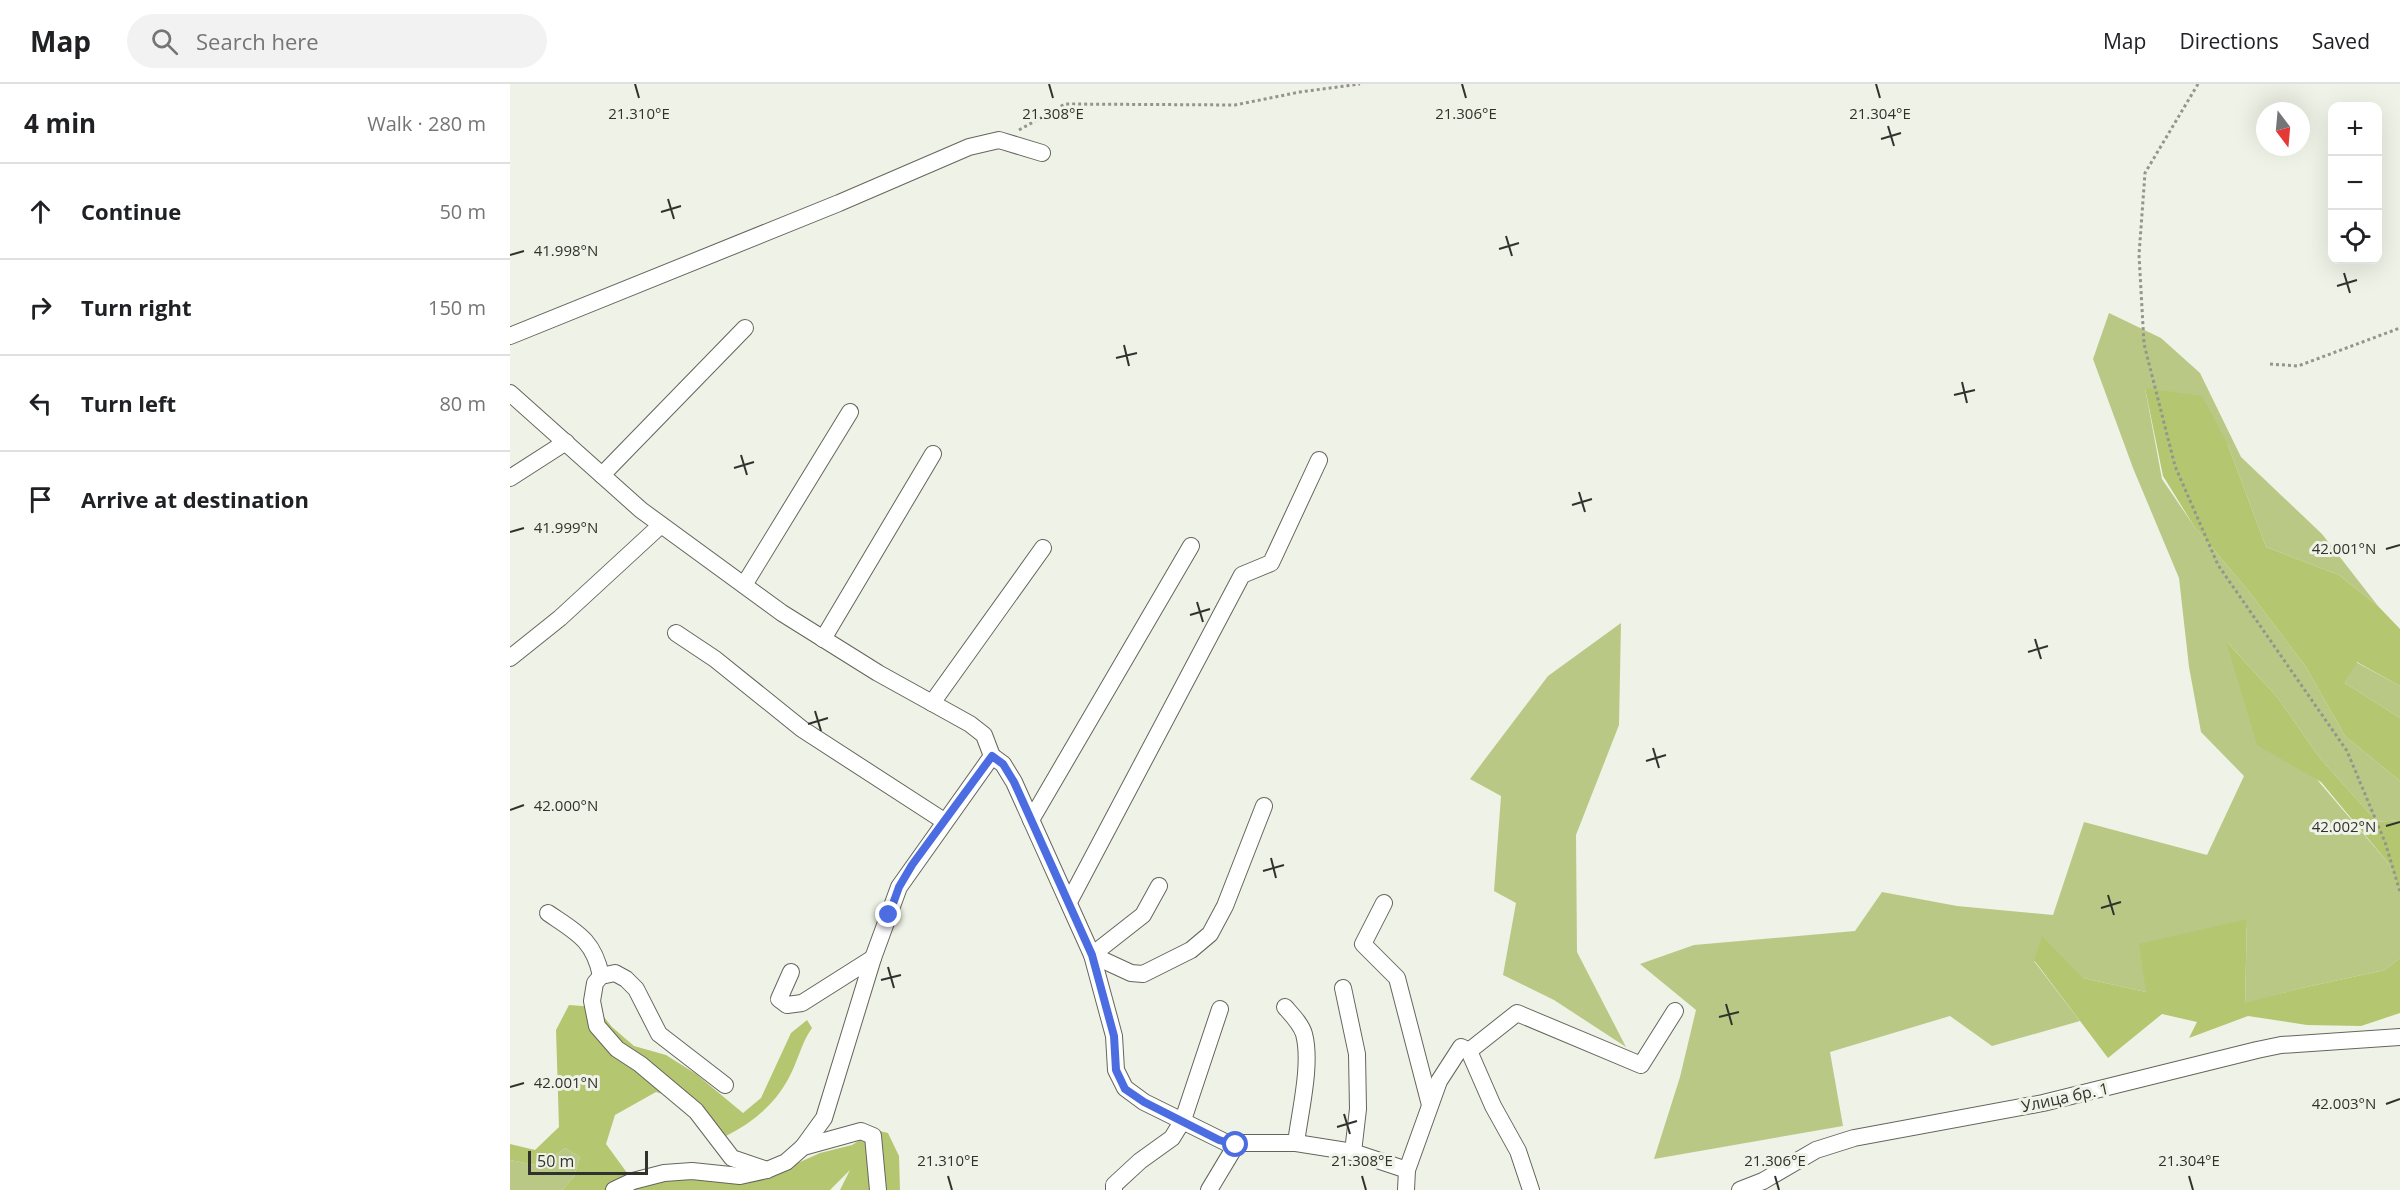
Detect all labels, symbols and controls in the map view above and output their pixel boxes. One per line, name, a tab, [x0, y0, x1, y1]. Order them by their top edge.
search box	[127, 14, 547, 68]
text: Map	[30, 22, 91, 60]
icon: search	[148, 25, 181, 58]
text: Search here	[196, 26, 319, 56]
text: Map	[2103, 27, 2146, 55]
text: Directions	[2179, 27, 2279, 55]
text: Saved	[2312, 27, 2370, 55]
north arrow	[2256, 102, 2310, 156]
map controls	[2328, 102, 2382, 264]
button: +	[2328, 102, 2382, 156]
text: 21.310°E	[608, 103, 670, 123]
text: 21.308°E	[1022, 103, 1084, 123]
text: 21.306°E	[1435, 103, 1497, 123]
text: 21.304°E	[1849, 103, 1911, 123]
text: 4 min	[24, 105, 96, 141]
text: Walk · 280 m	[367, 110, 486, 137]
button: −	[2328, 156, 2382, 210]
icon: ahead	[24, 195, 57, 228]
text: Continue	[81, 196, 181, 226]
text: 50 m	[439, 198, 486, 225]
button: locate	[2328, 210, 2382, 264]
text: 41.998°N	[534, 240, 598, 260]
icon: right	[24, 291, 57, 324]
text: Turn right	[81, 292, 192, 322]
text: 150 m	[428, 294, 486, 321]
icon: left	[24, 387, 57, 420]
text: Turn left	[81, 388, 176, 418]
text: 80 m	[439, 390, 486, 417]
icon: arrive	[24, 483, 57, 516]
text: Arrive at destination	[81, 484, 309, 514]
text: 41.999°N	[534, 517, 598, 537]
text: 42.001°N	[2312, 538, 2376, 558]
text: 42.000°N	[534, 795, 598, 815]
text: 42.002°N	[2312, 816, 2376, 836]
route end	[875, 901, 901, 927]
text: 42.001°N	[534, 1072, 598, 1092]
street label: Улица бр. 1	[2019, 1077, 2111, 1117]
text: 42.003°N	[2312, 1093, 2376, 1113]
route start	[1222, 1131, 1248, 1157]
scale bar	[528, 1148, 648, 1176]
text: 50 m	[537, 1150, 574, 1172]
text: 21.310°E	[917, 1150, 979, 1170]
text: 21.308°E	[1331, 1150, 1393, 1170]
text: 21.306°E	[1744, 1150, 1806, 1170]
text: 21.304°E	[2158, 1150, 2220, 1170]

